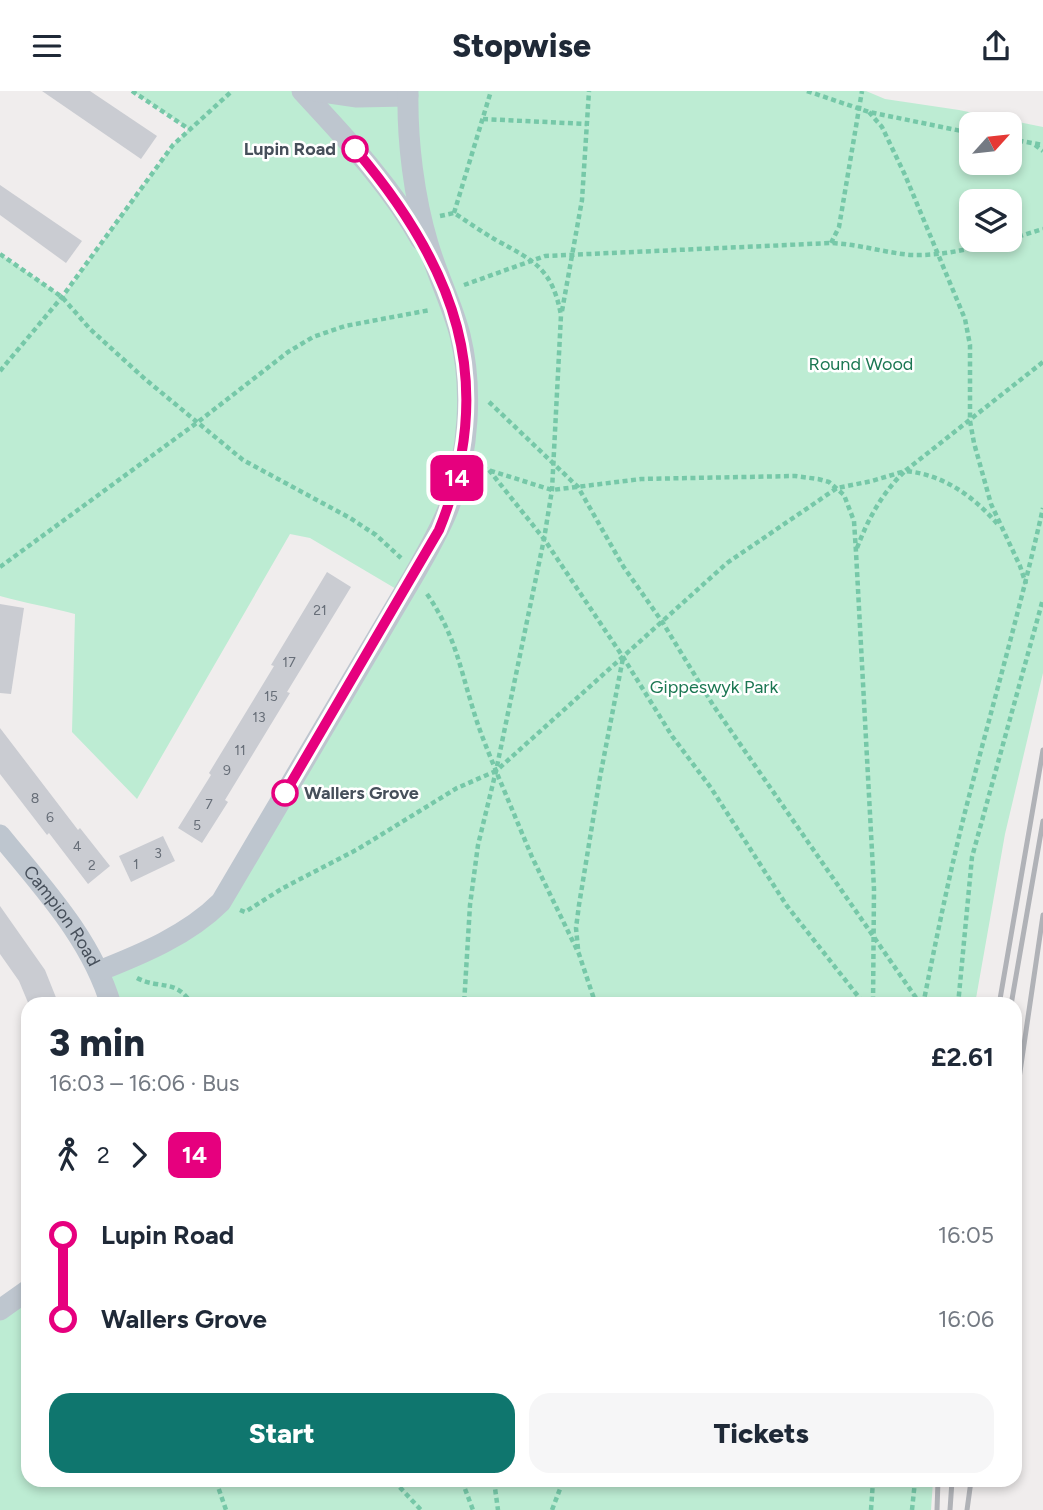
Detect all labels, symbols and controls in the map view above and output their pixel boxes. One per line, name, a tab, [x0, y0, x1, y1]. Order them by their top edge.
icon: menu	[28, 27, 66, 65]
text: Stopwise	[452, 27, 591, 65]
icon: share	[977, 27, 1015, 65]
north arrow	[959, 112, 1022, 175]
map controls	[959, 112, 1022, 252]
marker: Lupin Road	[342, 136, 368, 162]
place label: Lupin Road	[244, 138, 336, 160]
button: layers	[959, 189, 1022, 252]
park label: Round Wood	[809, 353, 913, 375]
line badge: 14	[426, 455, 489, 501]
text: 14	[444, 463, 470, 492]
house number: 21	[313, 602, 327, 619]
house number: 17	[282, 654, 296, 671]
park label: Gippeswyk Park	[650, 676, 778, 698]
house number: 15	[264, 688, 278, 705]
house number: 13	[252, 709, 266, 726]
house number: 11	[234, 742, 246, 759]
house number: 9	[223, 762, 231, 779]
marker: Wallers Grove	[272, 780, 298, 806]
place label: Wallers Grove	[304, 782, 419, 804]
house number: 8	[31, 790, 39, 807]
house number: 7	[205, 796, 213, 813]
house number: 6	[46, 809, 54, 826]
house number: 5	[193, 817, 201, 834]
house number: 4	[73, 838, 82, 855]
house number: 3	[154, 845, 162, 862]
house number: 1	[133, 856, 139, 873]
house number: 2	[88, 857, 96, 874]
street label: Campion Road	[19, 861, 105, 970]
text: 3 min	[49, 1020, 145, 1066]
text: £2.61	[931, 1041, 994, 1073]
text: 16:03 – 16:06 · Bus	[49, 1069, 240, 1097]
icon: walk	[49, 1136, 87, 1174]
icon: forward	[120, 1136, 158, 1174]
text: 14	[182, 1140, 207, 1169]
text: 2	[97, 1141, 110, 1169]
text: Lupin Road	[101, 1219, 234, 1251]
text: 16:05	[938, 1221, 994, 1249]
text: Wallers Grove	[101, 1303, 267, 1335]
text: 16:06	[938, 1305, 994, 1333]
button: Start	[49, 1393, 515, 1473]
button: Tickets	[529, 1393, 994, 1473]

